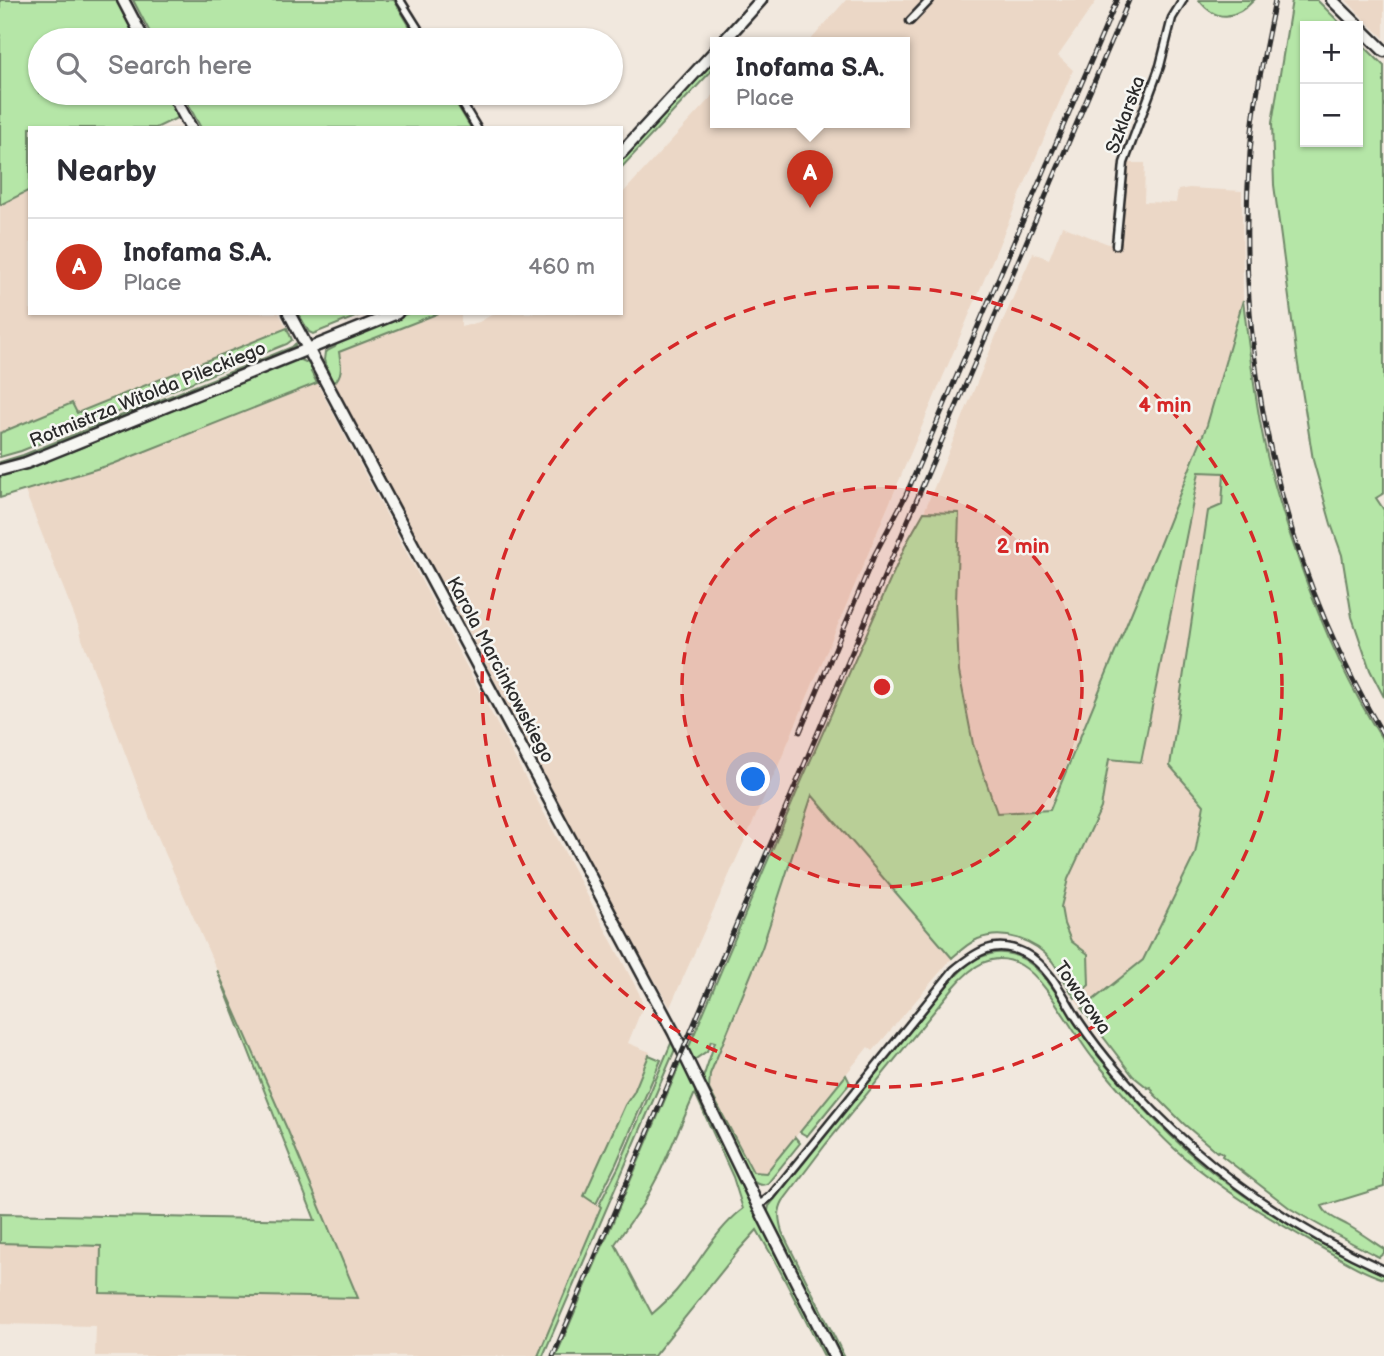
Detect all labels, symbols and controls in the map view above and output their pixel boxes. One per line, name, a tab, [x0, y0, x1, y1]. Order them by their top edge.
map controls	[1300, 21, 1363, 147]
button: +	[1300, 21, 1363, 84]
search box	[28, 28, 623, 105]
popup	[710, 37, 910, 128]
icon: search	[52, 48, 90, 86]
text: Search here	[108, 51, 252, 82]
text: Inofama S.A.	[736, 53, 884, 84]
street label: Szklarska	[1101, 73, 1151, 157]
text: Place	[736, 84, 794, 112]
button: −	[1300, 84, 1363, 147]
pin: A	[787, 150, 833, 208]
text: Nearby	[56, 154, 156, 190]
text: Inofama S.A.	[123, 238, 272, 269]
text: A	[72, 253, 86, 281]
text: 460 m	[528, 253, 595, 281]
text: Place	[123, 269, 181, 297]
street label: Rotmistrza Witolda Pileckiego	[26, 337, 270, 453]
text: 4 min	[1139, 393, 1191, 418]
text: 2 min	[996, 534, 1050, 559]
street label: Karola Marcinkowskiego	[441, 573, 559, 767]
centre of rings	[870, 675, 894, 699]
your location	[736, 762, 770, 796]
street label: Towarowa	[1048, 957, 1116, 1039]

